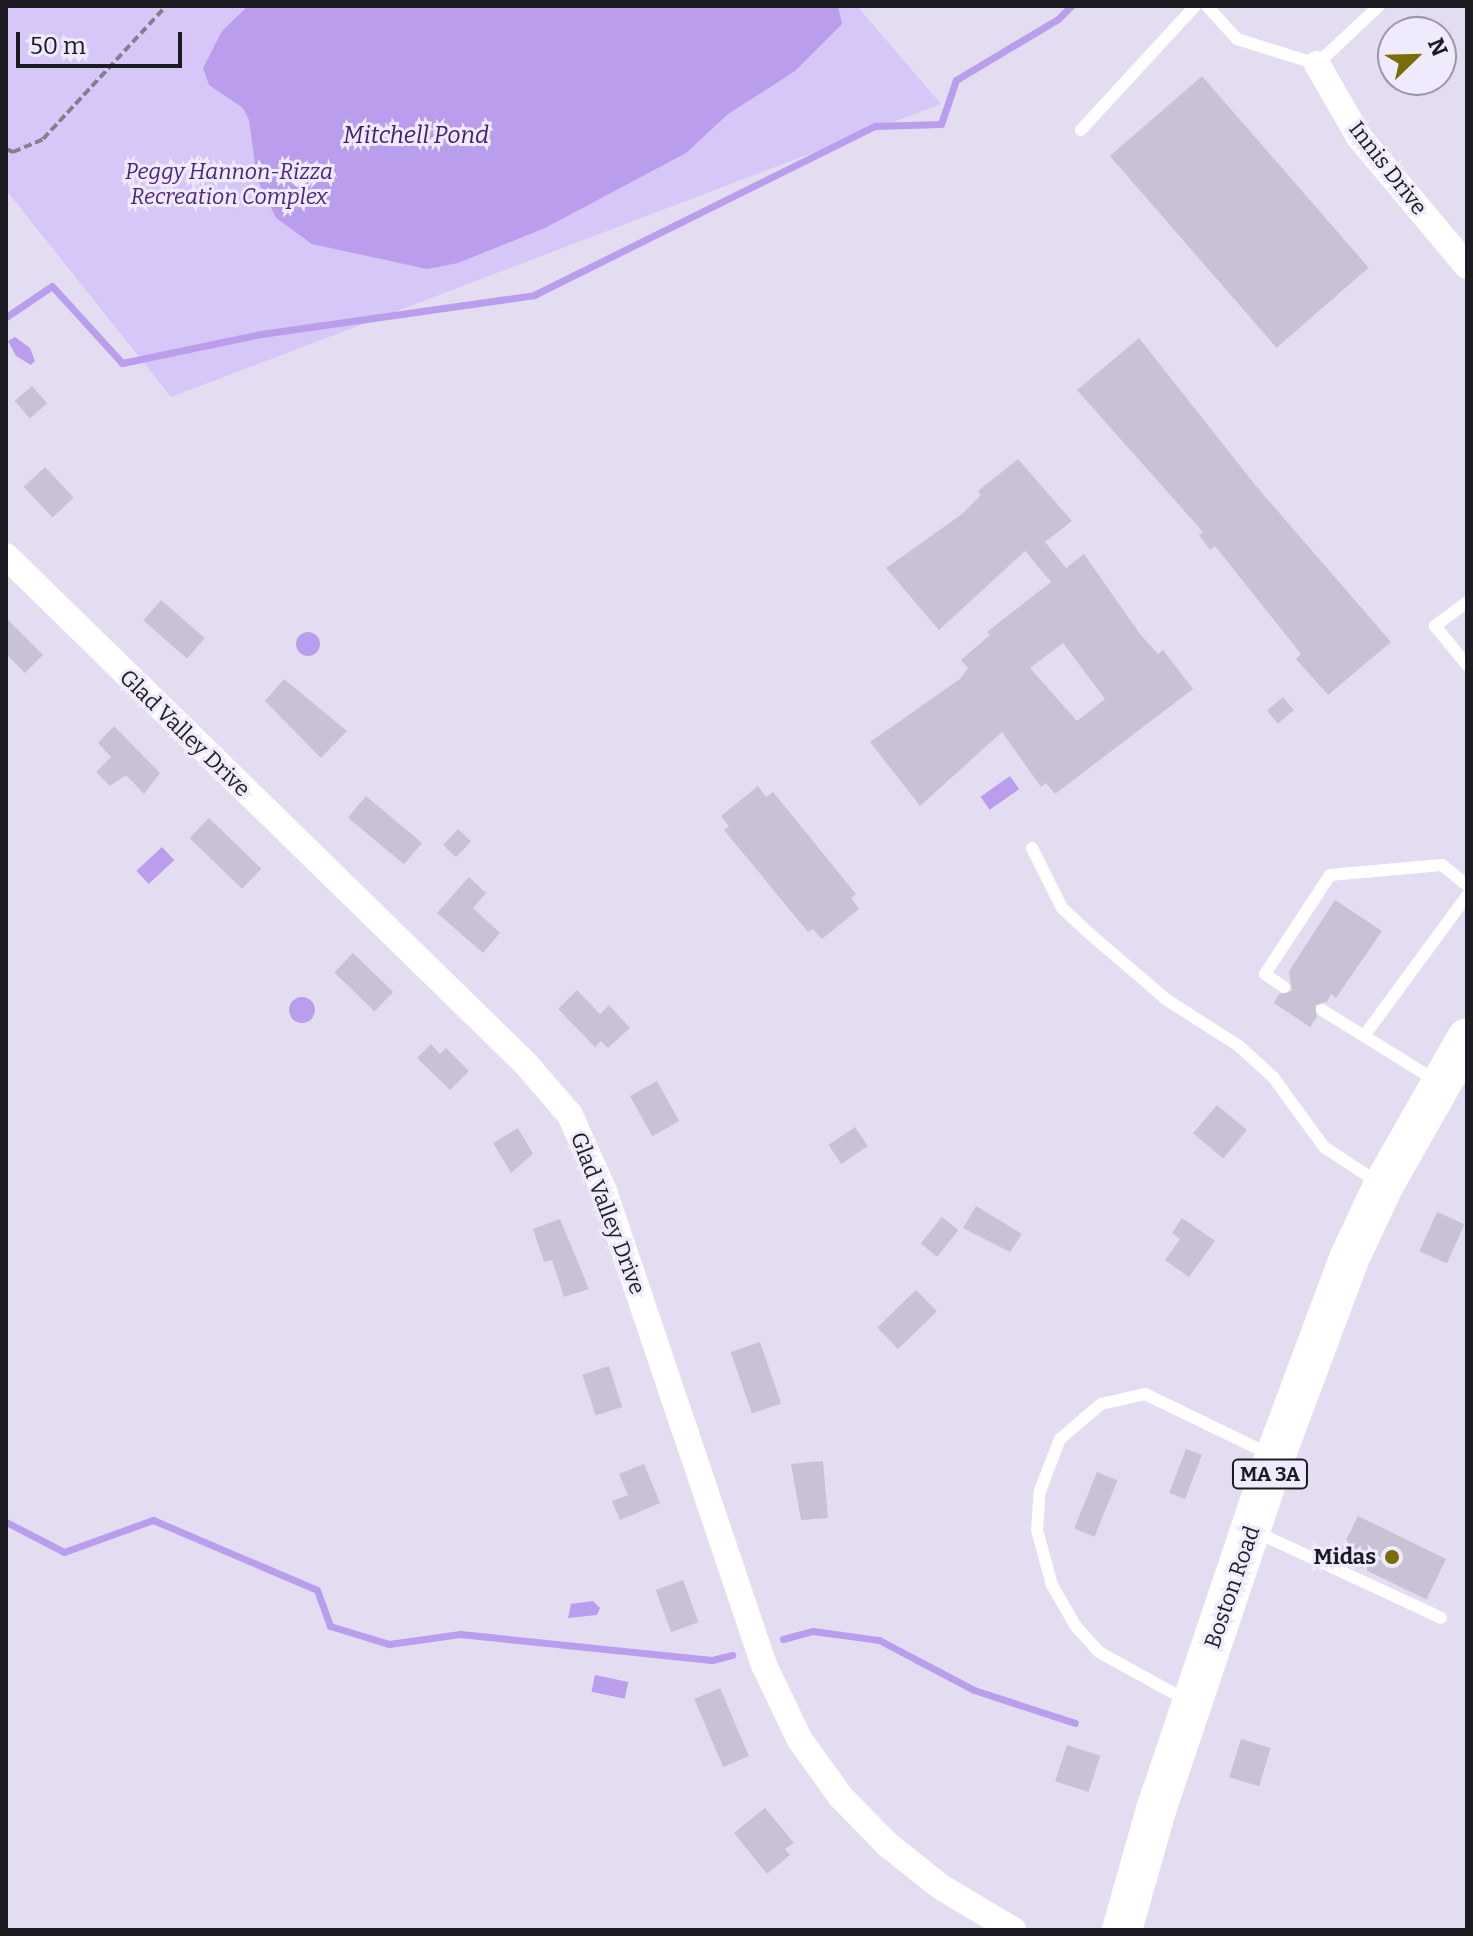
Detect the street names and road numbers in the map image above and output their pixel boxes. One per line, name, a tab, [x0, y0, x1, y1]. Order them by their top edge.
street label: Innis Drive	[1343, 116, 1433, 220]
street label: Glad Valley Drive	[114, 664, 256, 802]
street label: Glad Valley Drive	[565, 1128, 651, 1298]
road number: MA 3A	[1230, 1458, 1310, 1490]
street label: Boston Road	[1199, 1522, 1265, 1652]

